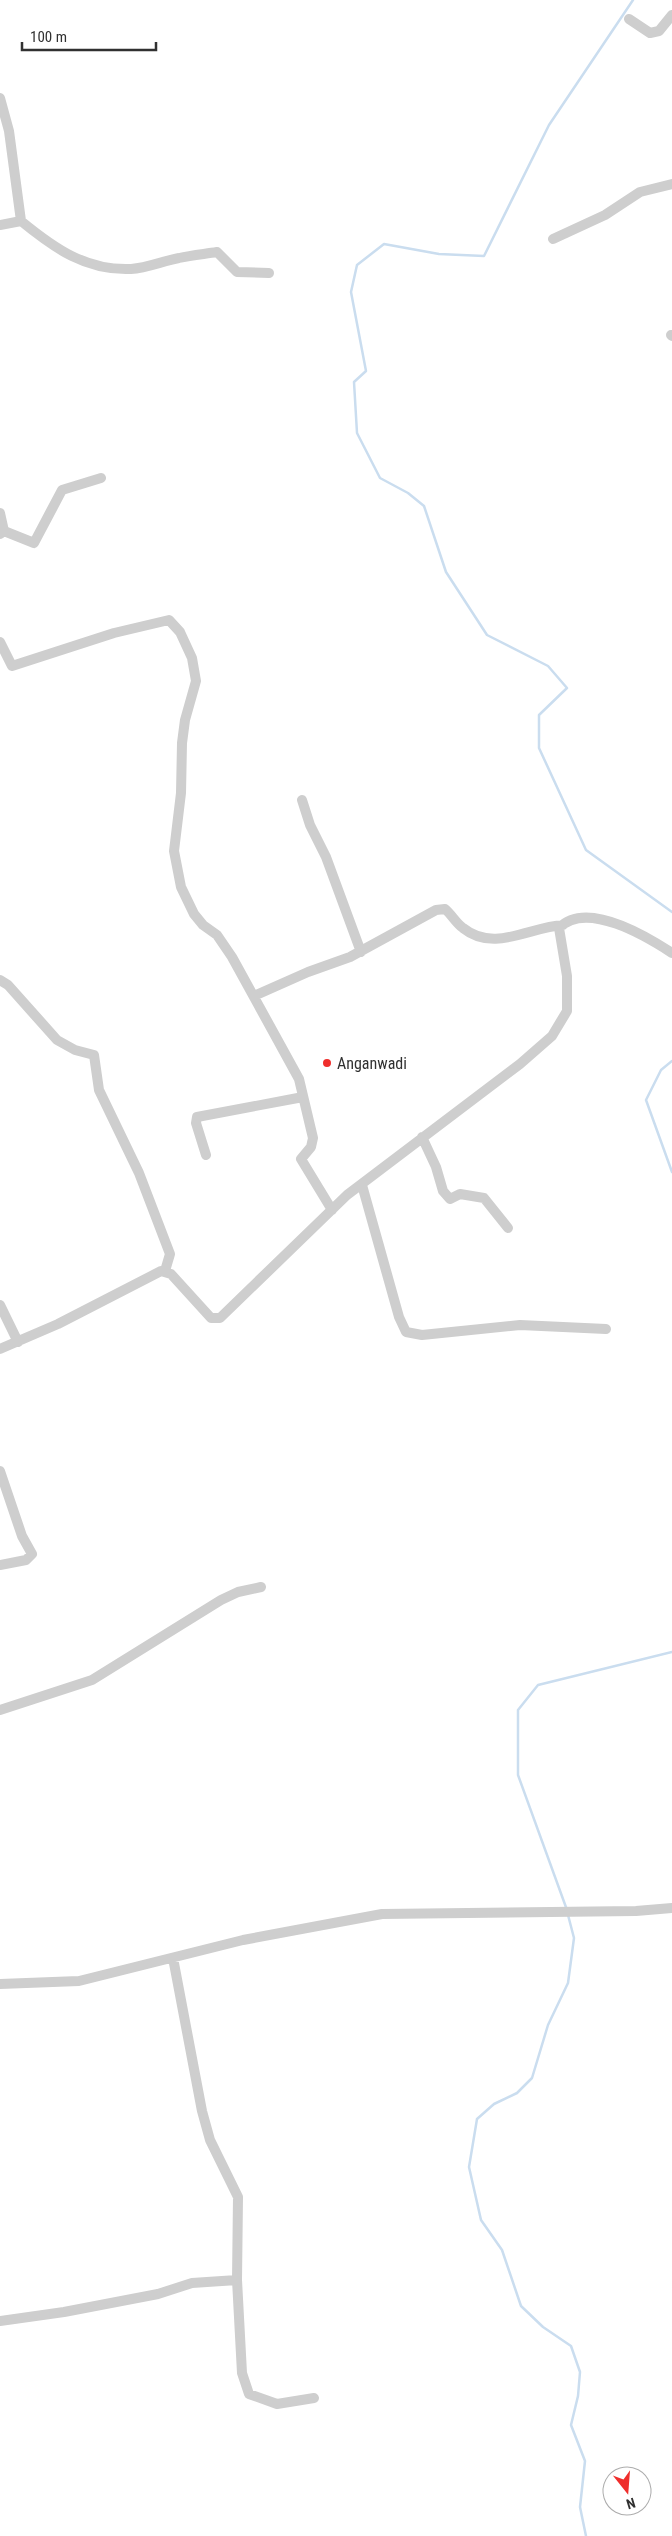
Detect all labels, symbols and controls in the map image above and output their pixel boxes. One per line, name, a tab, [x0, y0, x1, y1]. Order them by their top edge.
scale bar	[22, 20, 156, 52]
text: 100 m	[30, 28, 67, 46]
place label: Anganwadi	[337, 1054, 407, 1073]
marker: Anganwadi	[321, 1057, 333, 1069]
north arrow	[602, 2466, 652, 2516]
text: N	[624, 2495, 637, 2512]

